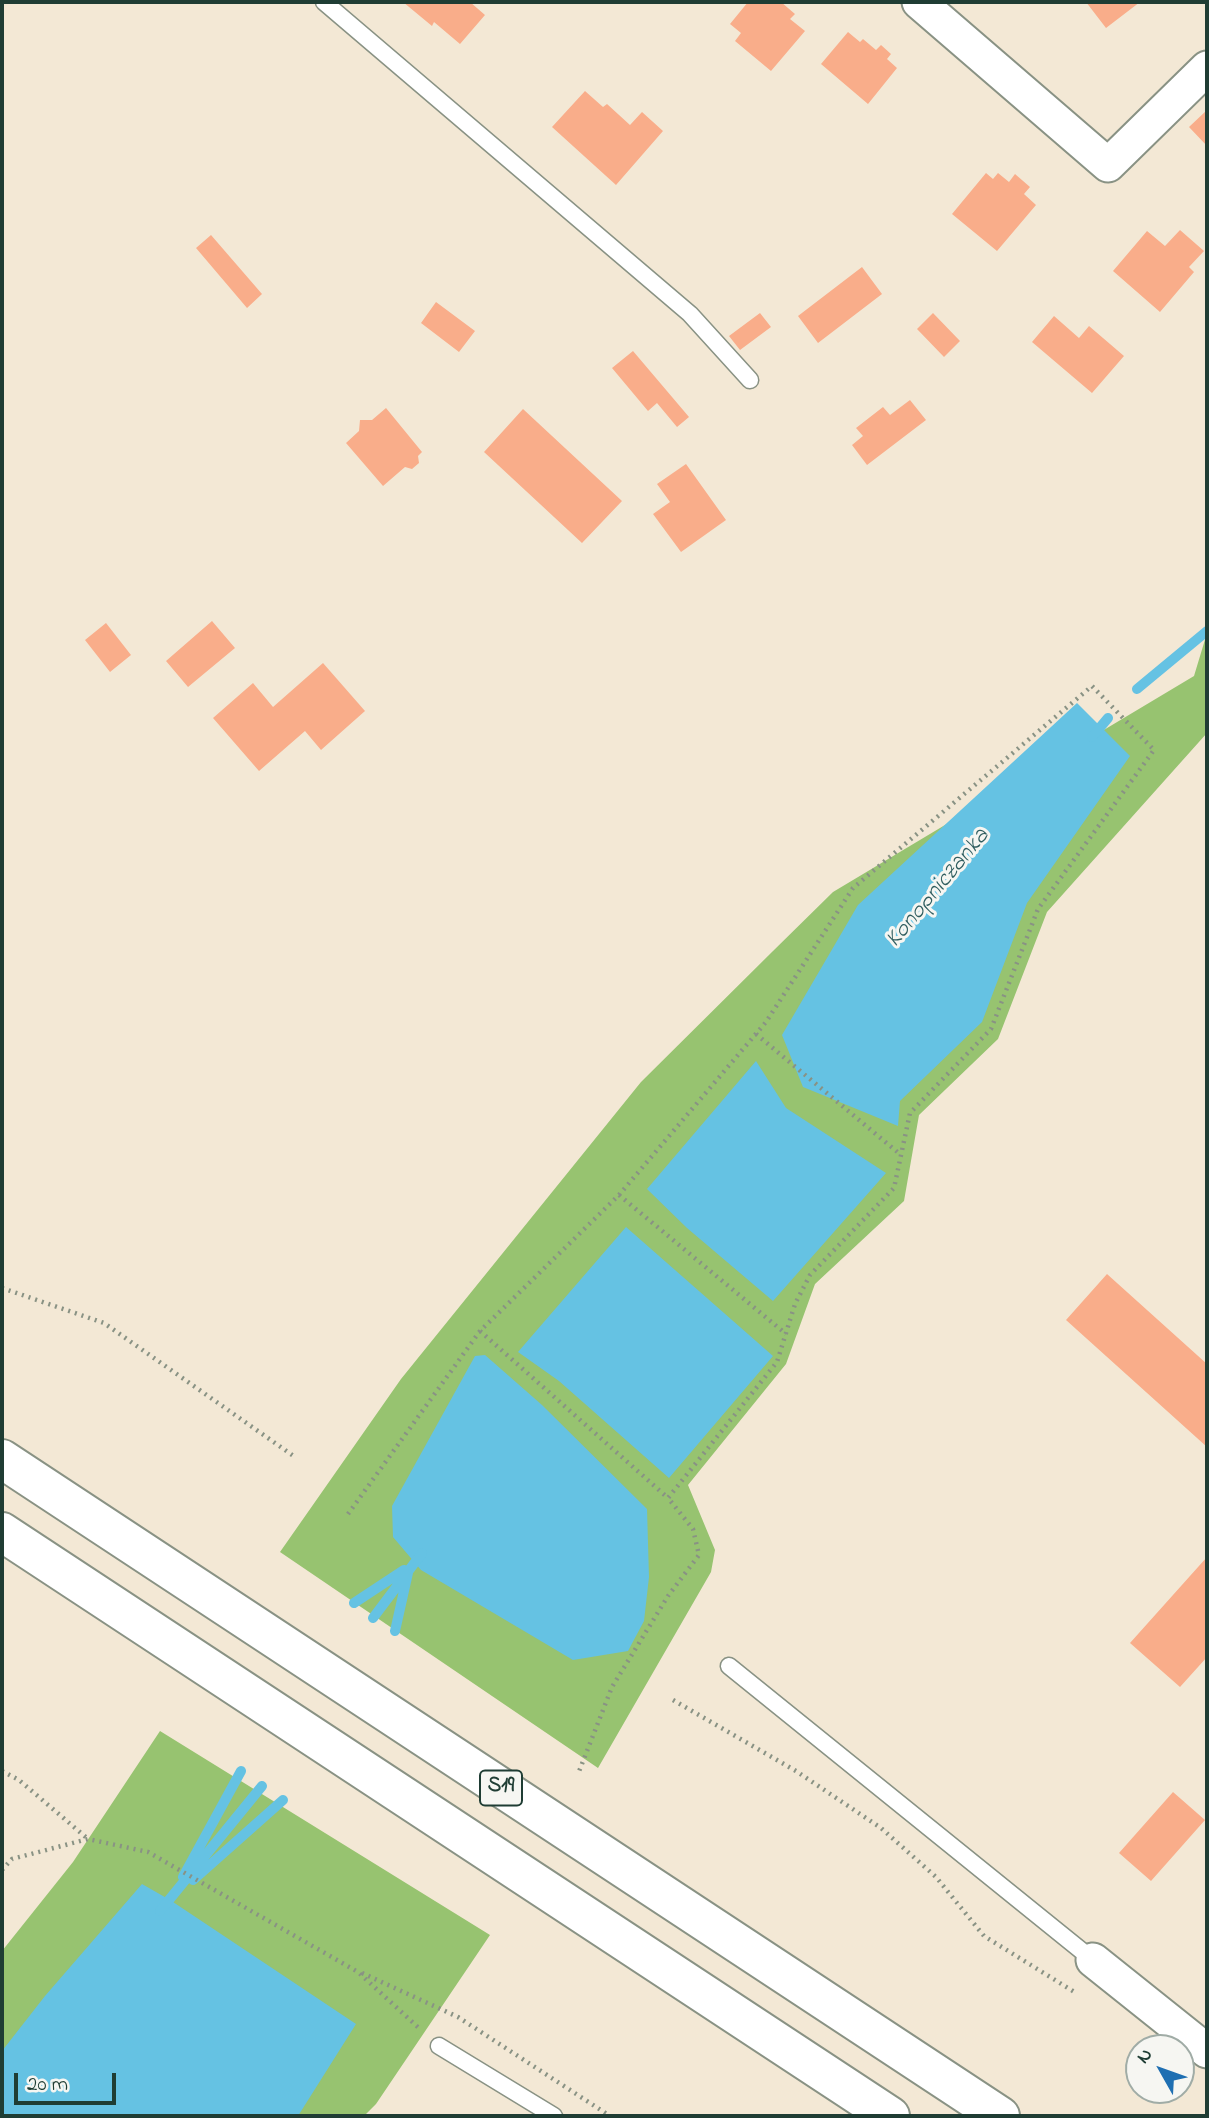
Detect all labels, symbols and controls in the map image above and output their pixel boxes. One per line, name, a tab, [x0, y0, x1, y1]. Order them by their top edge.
water label: Konopniczanka	[881, 824, 997, 954]
road number: S19	[480, 1770, 522, 1806]
north arrow	[1125, 2034, 1195, 2104]
text: N	[1131, 2043, 1160, 2070]
scale bar	[18, 2058, 119, 2102]
text: 20 m	[27, 2070, 68, 2100]

